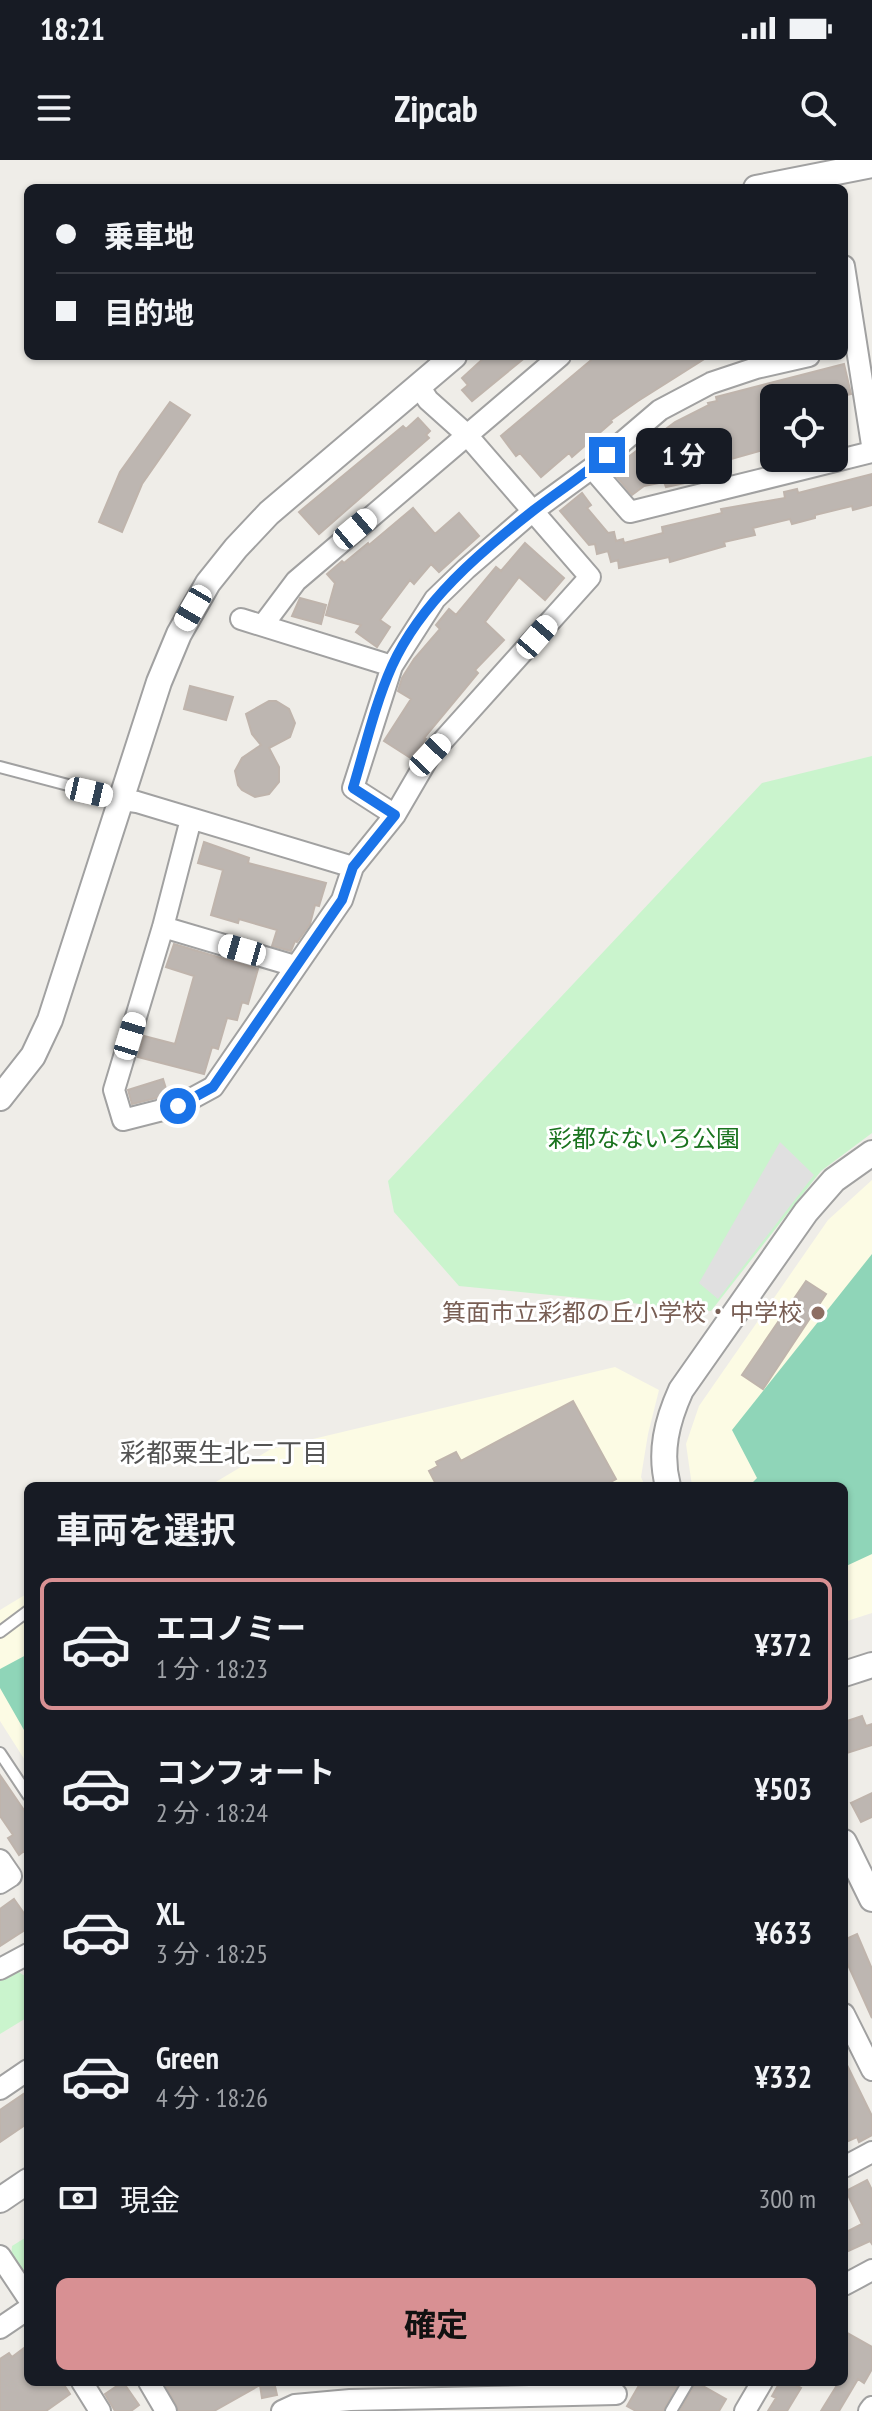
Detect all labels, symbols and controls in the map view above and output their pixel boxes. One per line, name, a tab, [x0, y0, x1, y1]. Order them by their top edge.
text: 18:21	[40, 9, 105, 48]
text: Zipcab	[394, 85, 478, 132]
icon: menu	[32, 86, 76, 130]
icon: search	[796, 86, 840, 130]
text: 乗車地	[104, 216, 194, 255]
text: 目的地	[104, 293, 194, 332]
map controls	[760, 384, 848, 472]
button: locate	[760, 384, 848, 472]
callout: 1 分	[635, 427, 731, 483]
route end	[589, 437, 625, 473]
text: 1 分	[662, 439, 706, 472]
car	[329, 504, 381, 554]
car	[171, 581, 215, 635]
car	[512, 611, 562, 663]
car	[405, 729, 455, 781]
car	[63, 775, 115, 809]
car	[216, 932, 268, 968]
car	[112, 1010, 148, 1062]
route start	[160, 1088, 196, 1124]
park label: 彩都なないろ公園	[548, 1123, 740, 1154]
place label: 箕面市立彩都の丘小学校・中学校	[442, 1297, 802, 1328]
marker: 箕面市立彩都の丘小学校・中学校	[809, 1304, 827, 1322]
district label: 彩都粟生北二丁目	[120, 1436, 328, 1469]
text: 車両を選択	[56, 1506, 236, 1553]
icon: car	[60, 1608, 132, 1680]
text: エコノミー	[156, 1608, 306, 1647]
text: ¥372	[755, 1625, 812, 1664]
text: 1 分 · 18:23	[156, 1652, 268, 1685]
icon: car	[60, 1752, 132, 1824]
text: コンフォート	[156, 1752, 335, 1791]
text: ¥503	[755, 1769, 812, 1808]
text: 2 分 · 18:24	[156, 1796, 268, 1829]
text: XL	[156, 1894, 185, 1933]
icon: car	[60, 1896, 132, 1968]
text: ¥633	[755, 1913, 812, 1952]
text: 3 分 · 18:25	[156, 1937, 268, 1970]
text: Green	[156, 2038, 219, 2077]
icon: car	[60, 2040, 132, 2112]
text: ¥332	[755, 2057, 812, 2096]
text: 4 分 · 18:26	[156, 2081, 268, 2114]
icon: cash	[56, 2176, 100, 2220]
text: 現金	[120, 2180, 180, 2219]
text: 300 m	[758, 2182, 816, 2215]
button: 確定	[56, 2278, 816, 2370]

